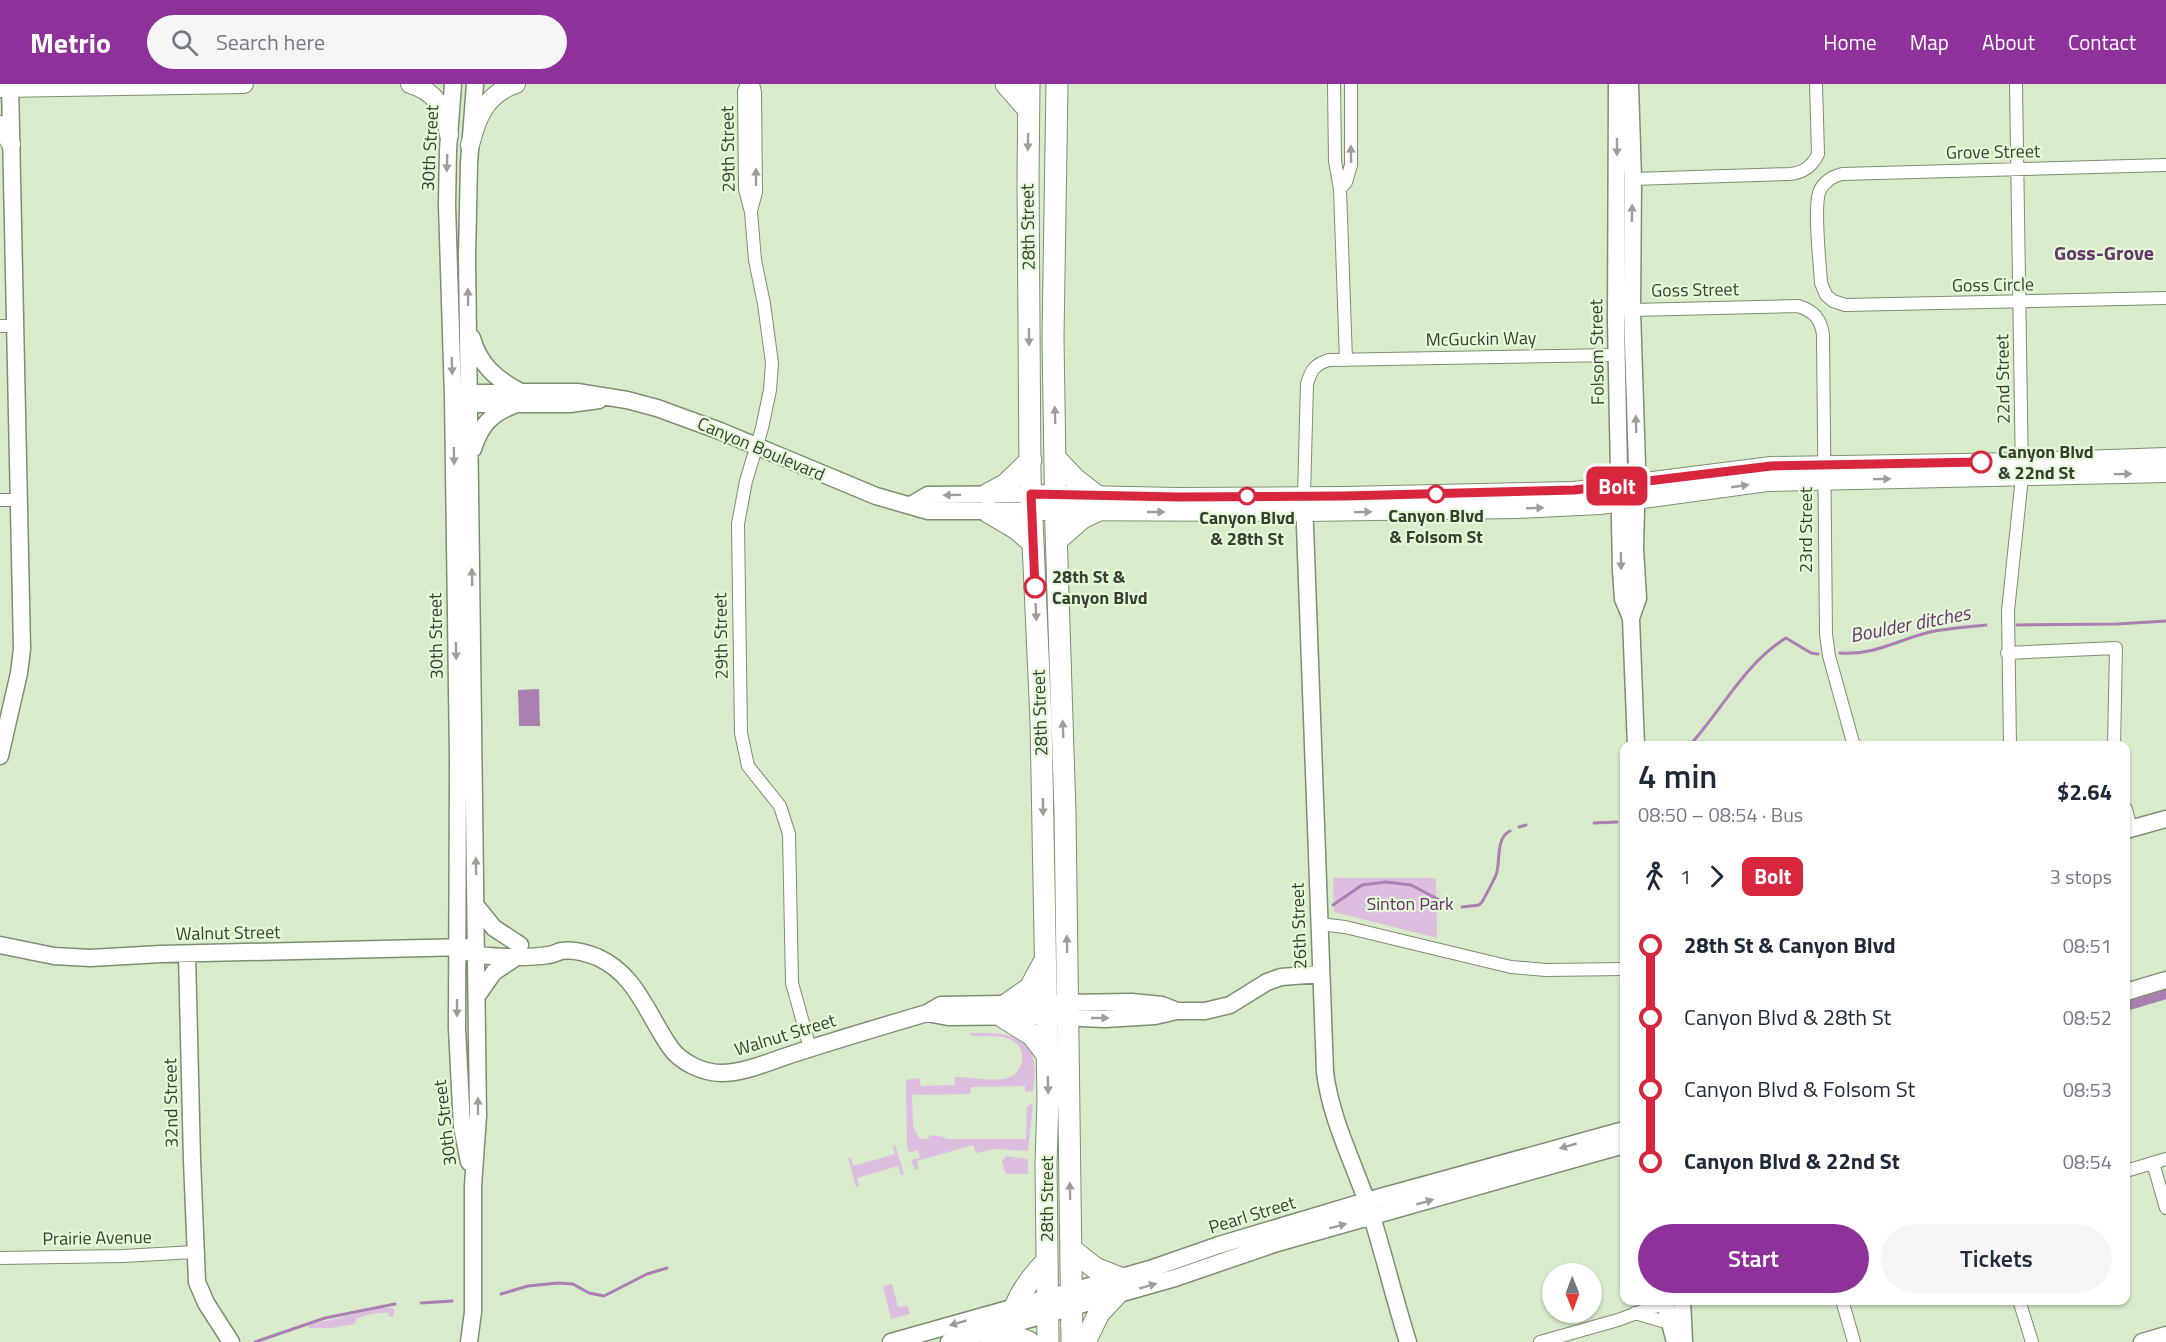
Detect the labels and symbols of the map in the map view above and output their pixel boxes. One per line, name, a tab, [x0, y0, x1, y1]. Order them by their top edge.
street label: 30th Street	[414, 103, 445, 192]
street label: 29th Street	[713, 105, 742, 192]
one-way arrow	[1023, 133, 1033, 152]
one-way arrow	[1612, 137, 1622, 156]
street label: Grove Street	[1946, 137, 2041, 166]
one-way arrow	[1346, 144, 1355, 163]
one-way arrow	[443, 154, 452, 173]
one-way arrow	[751, 168, 761, 187]
street label: 28th Street	[1013, 183, 1042, 270]
one-way arrow	[1627, 203, 1637, 222]
district label: Goss-Grove	[2054, 237, 2154, 268]
street label: Goss Circle	[1952, 270, 2034, 299]
street label: Goss Street	[1651, 275, 1740, 304]
one-way arrow	[463, 287, 473, 306]
street label: Folsom Street	[1582, 298, 1611, 405]
street label: McGuckin Way	[1425, 324, 1537, 353]
one-way arrow	[1025, 328, 1034, 347]
street label: 22nd Street	[1988, 333, 2017, 424]
one-way arrow	[447, 357, 456, 376]
one-way arrow	[1051, 406, 1060, 425]
street label: Canyon Boulevard	[693, 409, 829, 488]
one-way arrow	[1631, 415, 1641, 434]
place label: Canyon Blvd & 22nd St	[1998, 438, 2094, 486]
one-way arrow	[449, 446, 458, 465]
marker: Canyon Blvd & 22nd St	[1970, 451, 1992, 473]
line badge: Bolt	[1575, 466, 1659, 506]
one-way arrow	[2113, 470, 2132, 479]
one-way arrow	[1873, 474, 1892, 484]
one-way arrow	[1730, 481, 1749, 490]
marker: Canyon Blvd & Folsom St	[1427, 485, 1445, 503]
street label: 23rd Street	[1792, 486, 1819, 573]
marker: Canyon Blvd & 28th St	[1238, 487, 1256, 505]
one-way arrow	[942, 490, 961, 499]
place label: Canyon Blvd & Folsom St	[1388, 502, 1484, 550]
place label: Canyon Blvd & 28th St	[1199, 504, 1295, 552]
one-way arrow	[1526, 504, 1545, 513]
one-way arrow	[1146, 507, 1165, 517]
one-way arrow	[1354, 507, 1373, 516]
one-way arrow	[1616, 552, 1625, 571]
place label: 28th St & Canyon Blvd	[1052, 563, 1148, 611]
one-way arrow	[467, 568, 477, 587]
marker: 28th St & Canyon Blvd	[1024, 576, 1046, 598]
street label: 30th Street	[421, 592, 450, 679]
street label: 29th Street	[706, 592, 735, 679]
water label: Boulder ditches	[1847, 596, 1974, 650]
one-way arrow	[1032, 602, 1041, 621]
one-way arrow	[451, 641, 461, 660]
street label: 28th Street	[1024, 669, 1055, 757]
one-way arrow	[1058, 719, 1067, 738]
one-way arrow	[1038, 797, 1048, 816]
one-way arrow	[471, 857, 481, 876]
street label: 26th Street	[1283, 882, 1314, 970]
park label: Sinton Park	[1366, 890, 1454, 917]
street label: Walnut Street	[175, 918, 281, 947]
one-way arrow	[1062, 935, 1072, 954]
one-way arrow	[452, 998, 462, 1017]
street label: Walnut Street	[731, 1006, 840, 1063]
one-way arrow	[1091, 1014, 1110, 1023]
street label: 32nd Street	[156, 1057, 185, 1148]
one-way arrow	[1043, 1076, 1053, 1095]
street label: 30th Street	[426, 1078, 463, 1168]
one-way arrow	[473, 1097, 483, 1116]
one-way arrow	[1559, 1142, 1577, 1151]
street label: 28th Street	[1033, 1155, 1060, 1242]
one-way arrow	[1065, 1181, 1075, 1200]
street label: Pearl Street	[1205, 1188, 1299, 1241]
one-way arrow	[1416, 1197, 1434, 1206]
one-way arrow	[1329, 1221, 1347, 1231]
street label: Prairie Avenue	[42, 1223, 152, 1252]
north arrow	[1542, 1263, 1602, 1323]
one-way arrow	[1139, 1281, 1157, 1290]
one-way arrow	[949, 1319, 967, 1328]

